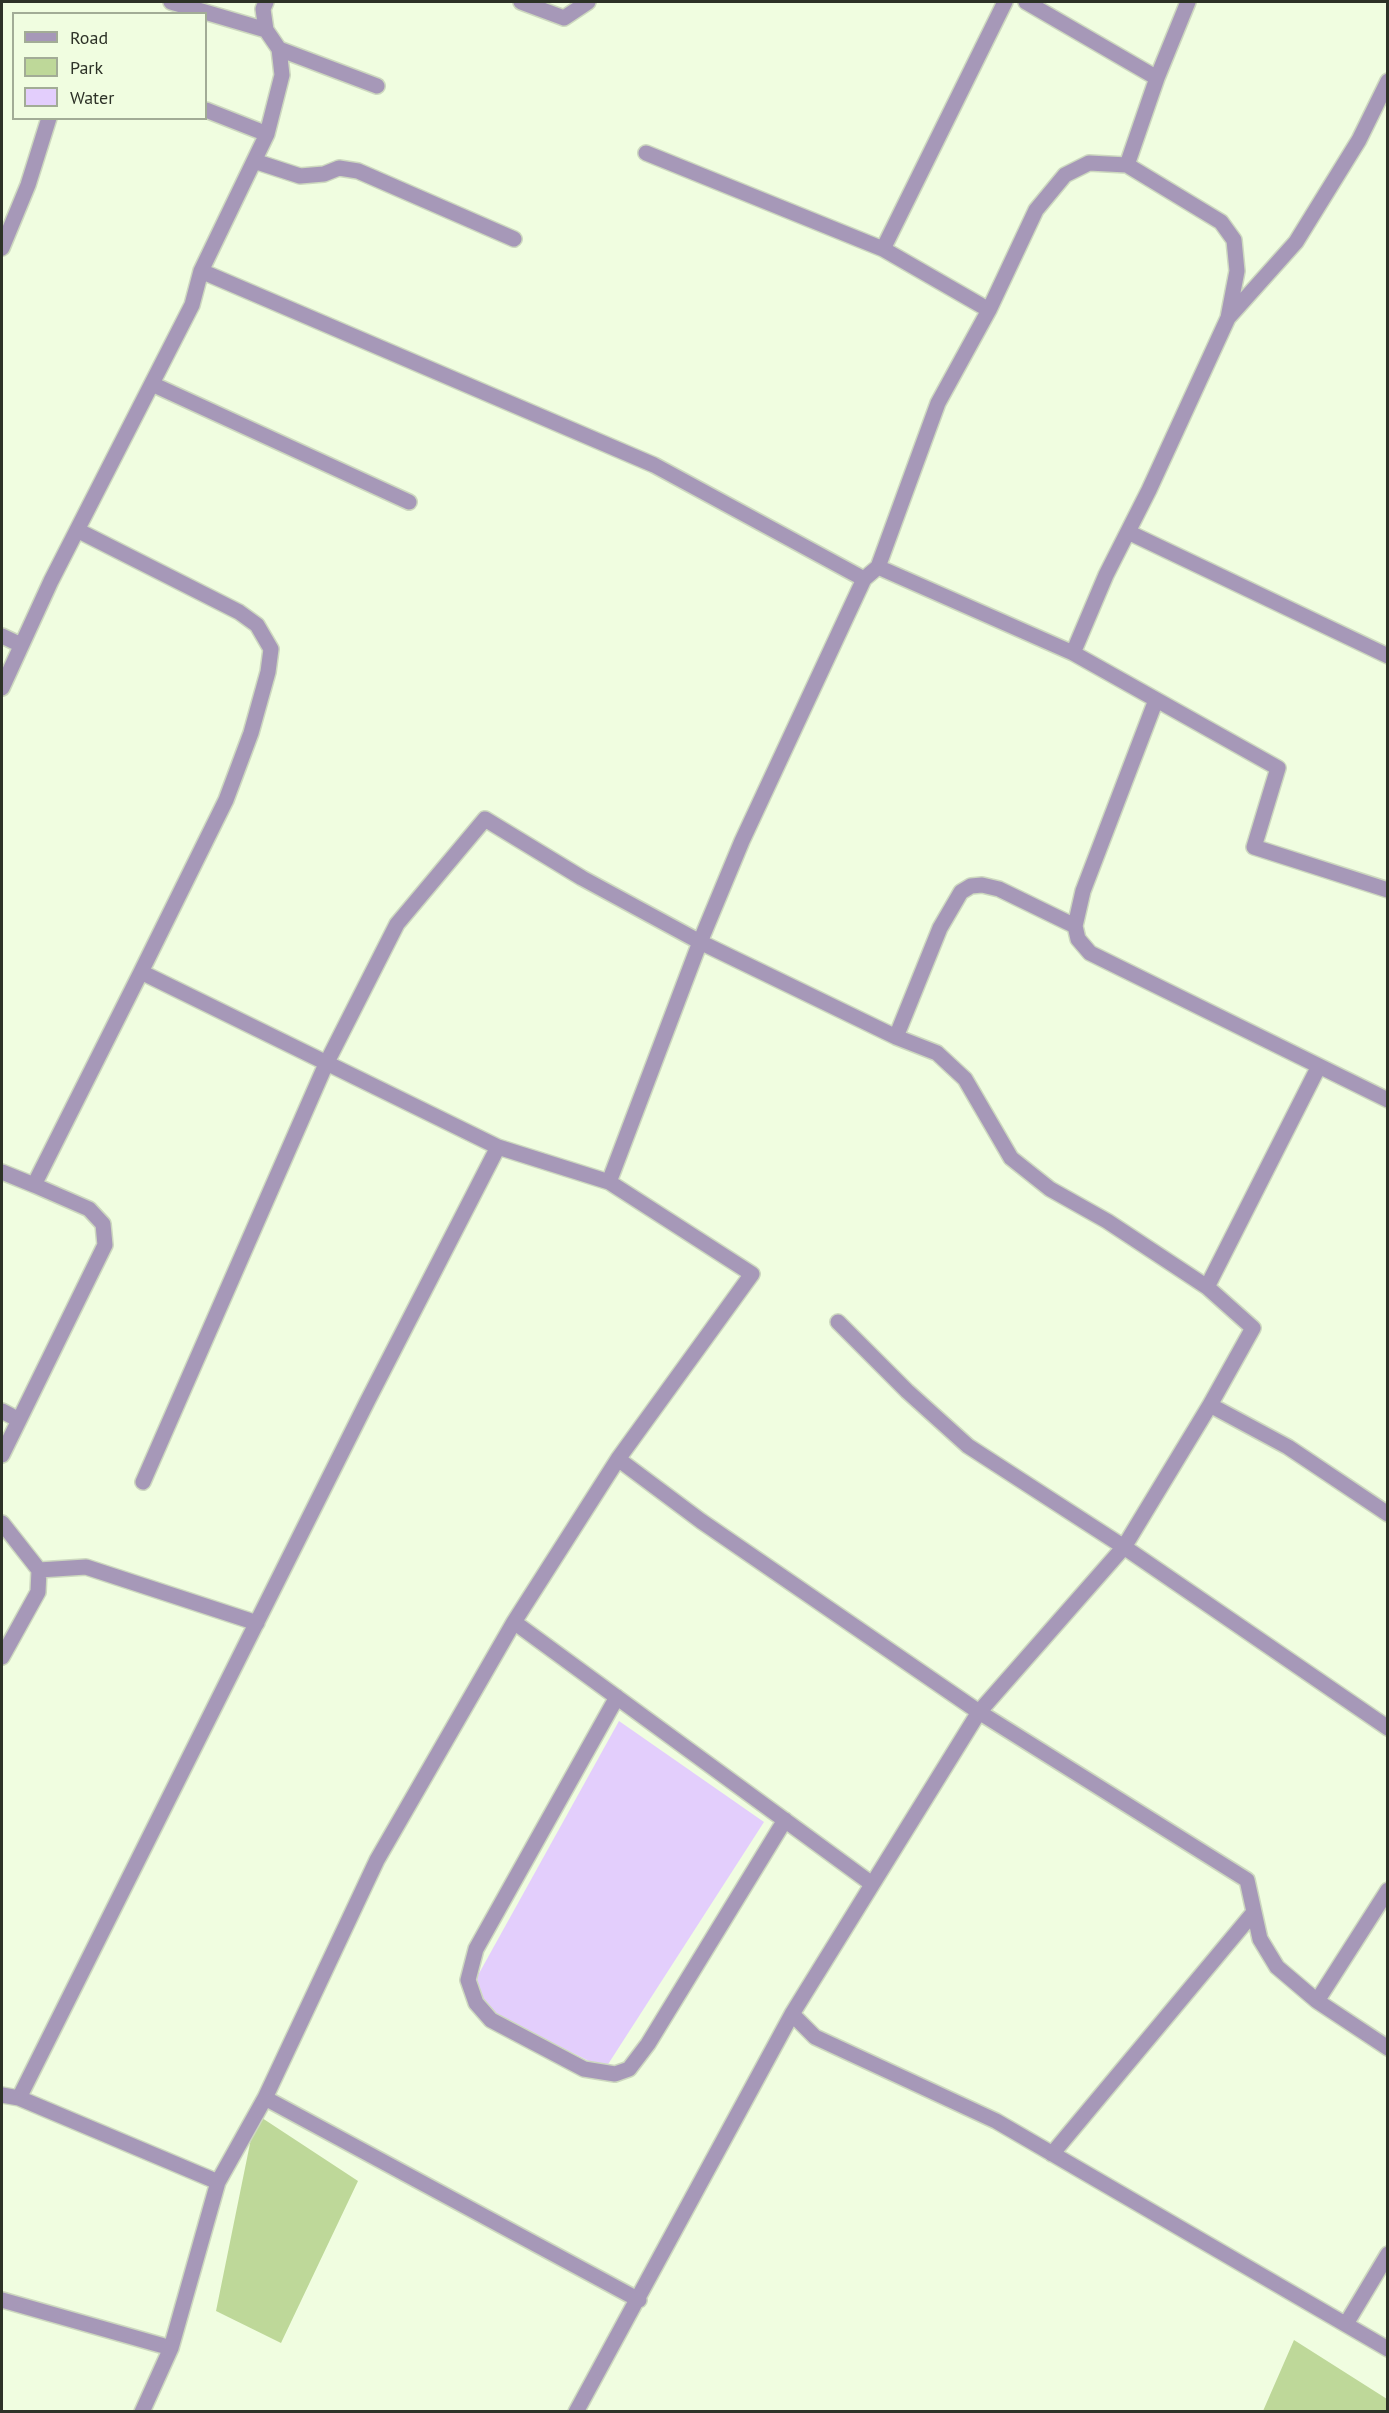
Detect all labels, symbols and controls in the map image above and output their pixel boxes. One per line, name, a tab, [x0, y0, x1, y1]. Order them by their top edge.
legend	[12, 12, 207, 120]
text: Road	[70, 26, 108, 49]
text: Park	[70, 56, 103, 79]
text: Water	[70, 86, 114, 109]

